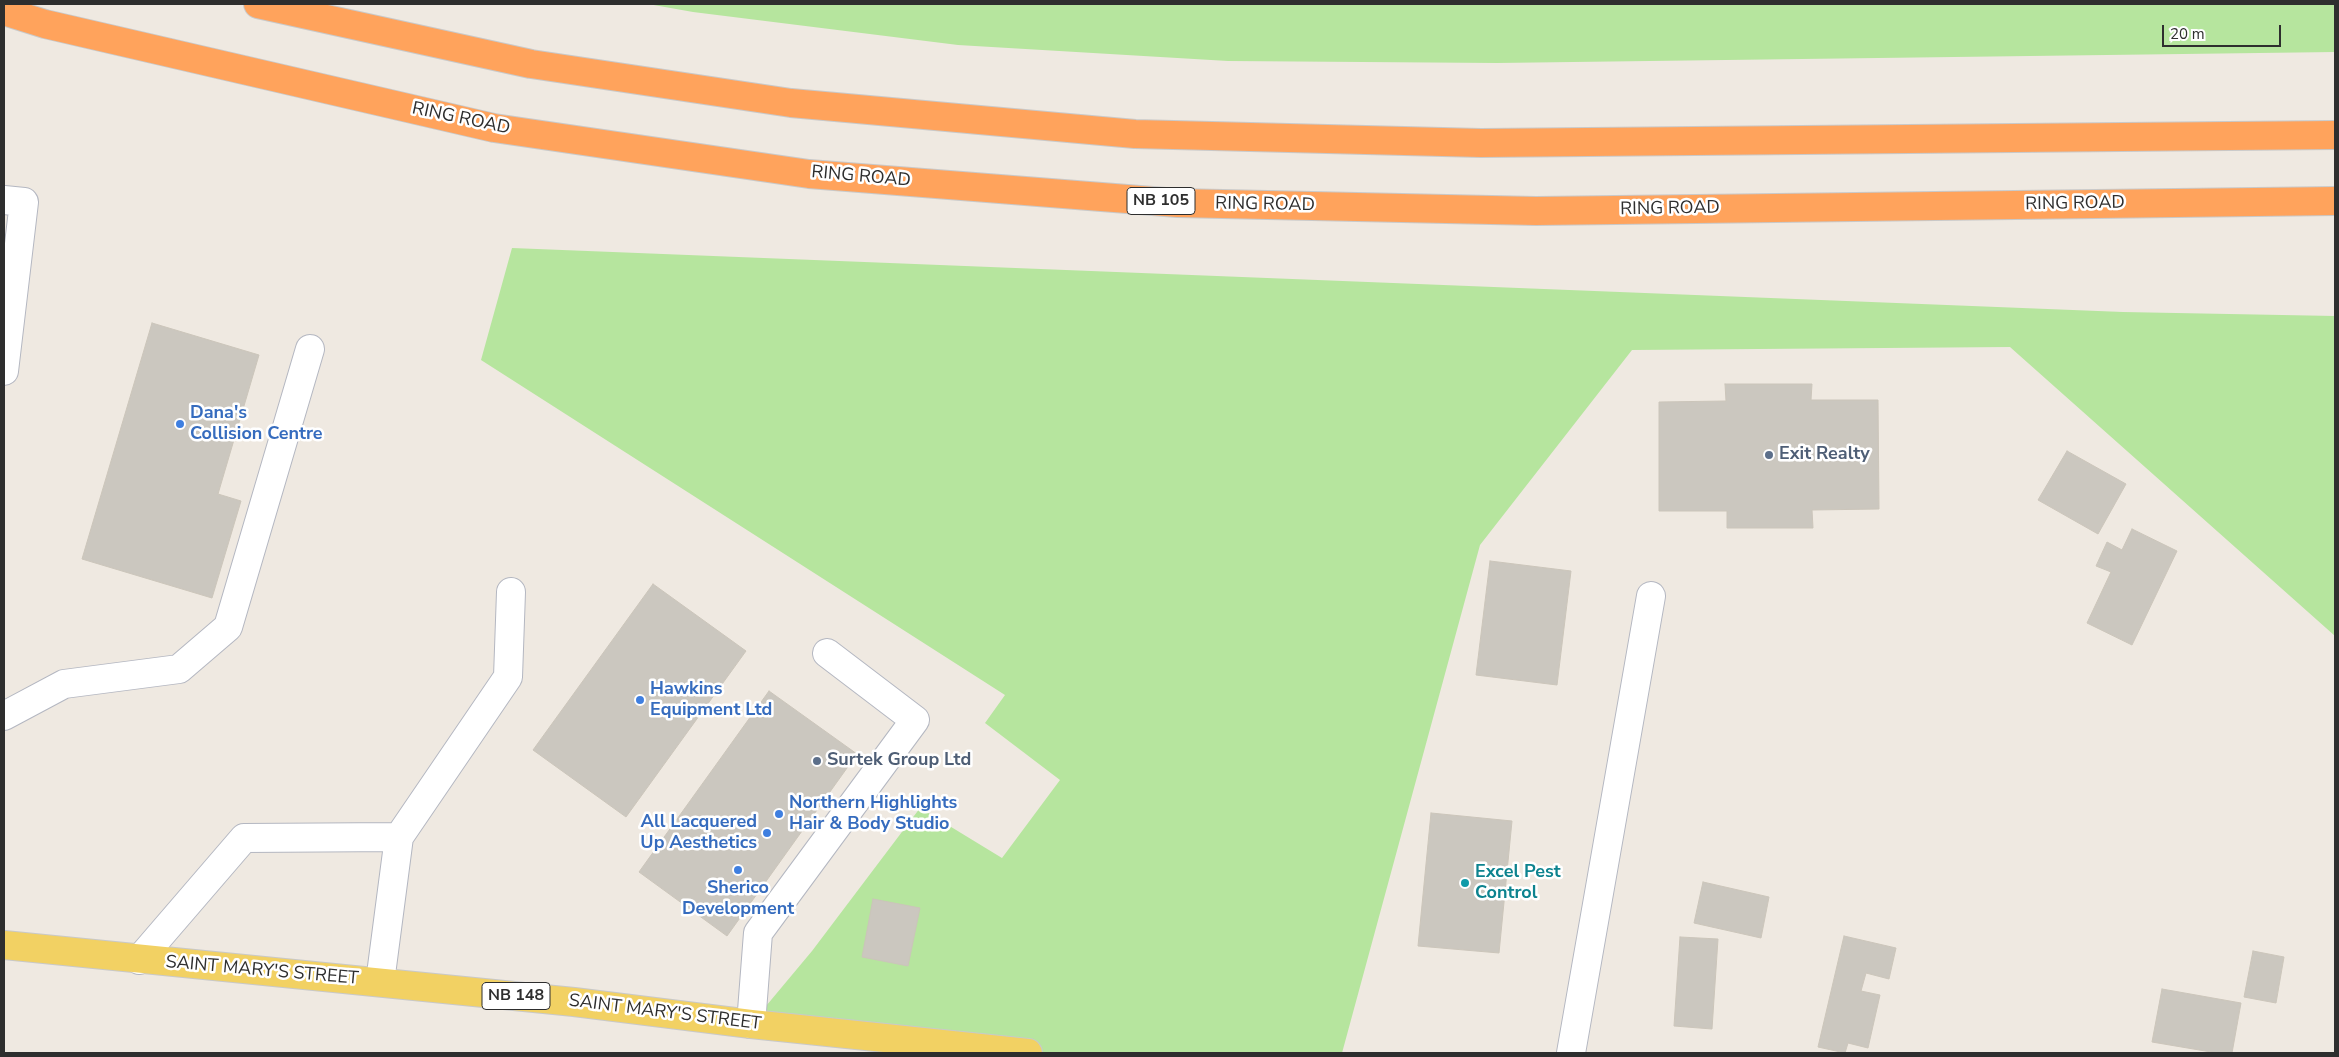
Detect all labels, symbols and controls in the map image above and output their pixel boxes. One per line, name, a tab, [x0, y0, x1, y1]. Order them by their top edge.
scale bar	[2164, 15, 2283, 47]
text: 20 m	[2170, 24, 2205, 44]
street label: RING ROAD	[410, 98, 512, 140]
street label: RING ROAD	[810, 162, 912, 192]
road number: NB 105	[1127, 188, 1195, 215]
street label: RING ROAD	[2025, 192, 2125, 216]
street label: RING ROAD	[1215, 193, 1315, 217]
street label: RING ROAD	[1620, 197, 1720, 221]
place label: Dana's Collision Centre	[190, 403, 323, 446]
marker: Dana's Collision Centre	[174, 418, 186, 430]
place label: Exit Realty	[1779, 444, 1870, 466]
marker: Exit Realty	[1763, 449, 1775, 461]
place label: Hawkins Equipment Ltd	[650, 679, 772, 722]
marker: Hawkins Equipment Ltd	[634, 694, 646, 706]
place label: Surtek Group Ltd	[827, 750, 971, 772]
marker: Surtek Group Ltd	[811, 755, 823, 767]
place label: Northern Highlights Hair & Body Studio	[789, 793, 957, 836]
marker: Northern Highlights Hair & Body Studio	[773, 808, 785, 820]
place label: All Lacquered Up Aesthetics	[640, 812, 757, 854]
marker: All Lacquered Up Aesthetics	[761, 827, 773, 839]
place label: Excel Pest Control	[1475, 862, 1561, 904]
marker: Sherico Development	[732, 864, 744, 876]
marker: Excel Pest Control	[1459, 877, 1471, 889]
place label: Sherico Development	[682, 878, 794, 921]
street label: SAINT MARY'S STREET	[165, 952, 359, 990]
road number: NB 148	[482, 982, 550, 1009]
street label: SAINT MARY'S STREET	[568, 990, 762, 1036]

